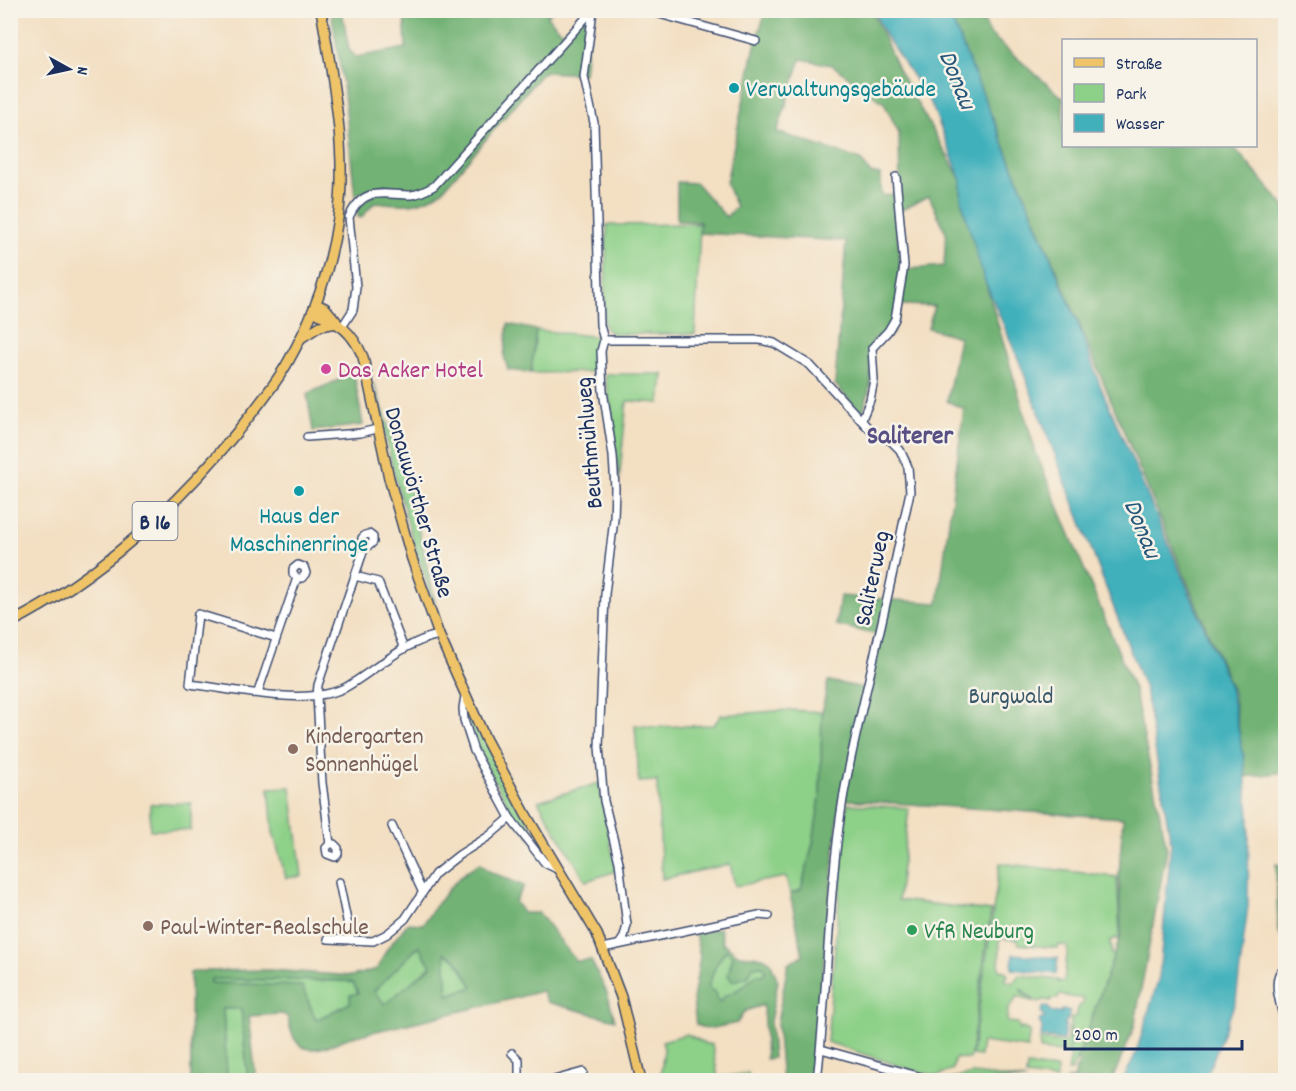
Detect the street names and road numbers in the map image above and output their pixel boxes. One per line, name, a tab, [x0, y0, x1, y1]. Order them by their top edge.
street label: Beuthmühlweg	[568, 375, 614, 510]
street label: Donauwörther Straße	[374, 403, 461, 602]
road number: B 16	[132, 502, 178, 540]
street label: Saliterweg	[847, 528, 901, 629]

